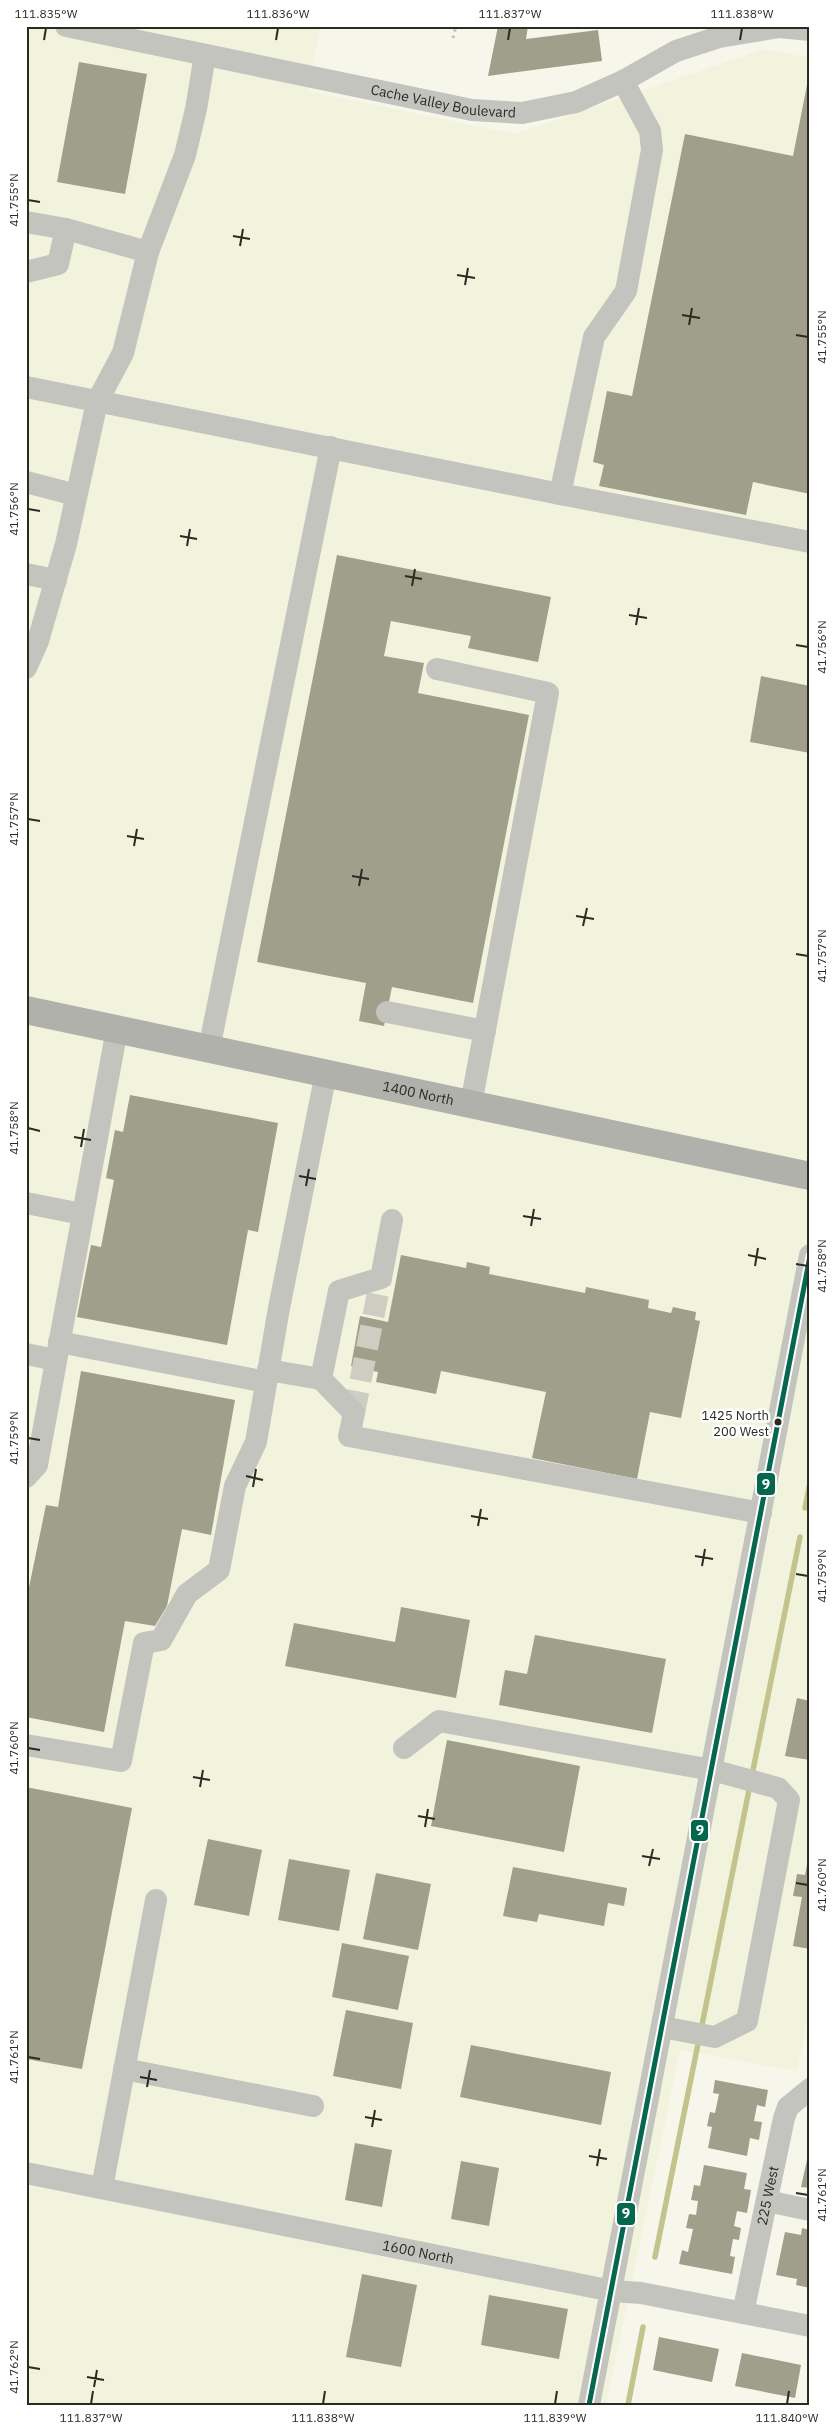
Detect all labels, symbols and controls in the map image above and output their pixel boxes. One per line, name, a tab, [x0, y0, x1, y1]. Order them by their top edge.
text: 111.835°W	[15, 6, 78, 21]
text: 111.836°W	[247, 6, 310, 21]
text: 111.837°W	[479, 6, 542, 21]
text: 111.838°W	[711, 6, 774, 21]
street label: Cache Valley Boulevard	[369, 80, 516, 122]
text: 41.755°N	[6, 173, 21, 227]
text: 41.755°N	[814, 310, 829, 364]
text: 41.756°N	[6, 482, 21, 536]
text: 41.756°N	[814, 620, 829, 674]
text: 41.757°N	[6, 792, 21, 846]
text: 41.757°N	[814, 929, 829, 983]
street label: 1400 North	[381, 1077, 456, 1109]
text: 41.758°N	[6, 1101, 21, 1155]
text: 41.758°N	[814, 1239, 829, 1293]
place label: 1425 North 200 West	[701, 1407, 769, 1440]
text: 41.759°N	[6, 1411, 21, 1465]
marker: 1425 North 200 West	[773, 1417, 783, 1427]
line badge: 9	[756, 1472, 776, 1496]
text: 9	[762, 1475, 770, 1493]
text: 41.759°N	[814, 1549, 829, 1603]
text: 41.760°N	[6, 1721, 21, 1775]
line badge: 9	[690, 1819, 709, 1842]
text: 9	[696, 1821, 704, 1839]
text: 41.760°N	[814, 1858, 829, 1912]
text: 41.761°N	[6, 2030, 21, 2084]
street label: 225 West	[753, 2164, 783, 2227]
text: 41.761°N	[814, 2168, 829, 2222]
line badge: 9	[616, 2202, 636, 2226]
text: 9	[622, 2204, 630, 2222]
street label: 1600 North	[381, 2236, 456, 2268]
text: 41.762°N	[6, 2340, 21, 2394]
text: 111.837°W	[60, 2410, 123, 2425]
text: 111.838°W	[292, 2410, 355, 2425]
text: 111.839°W	[524, 2410, 587, 2425]
text: 111.840°W	[756, 2410, 819, 2425]

